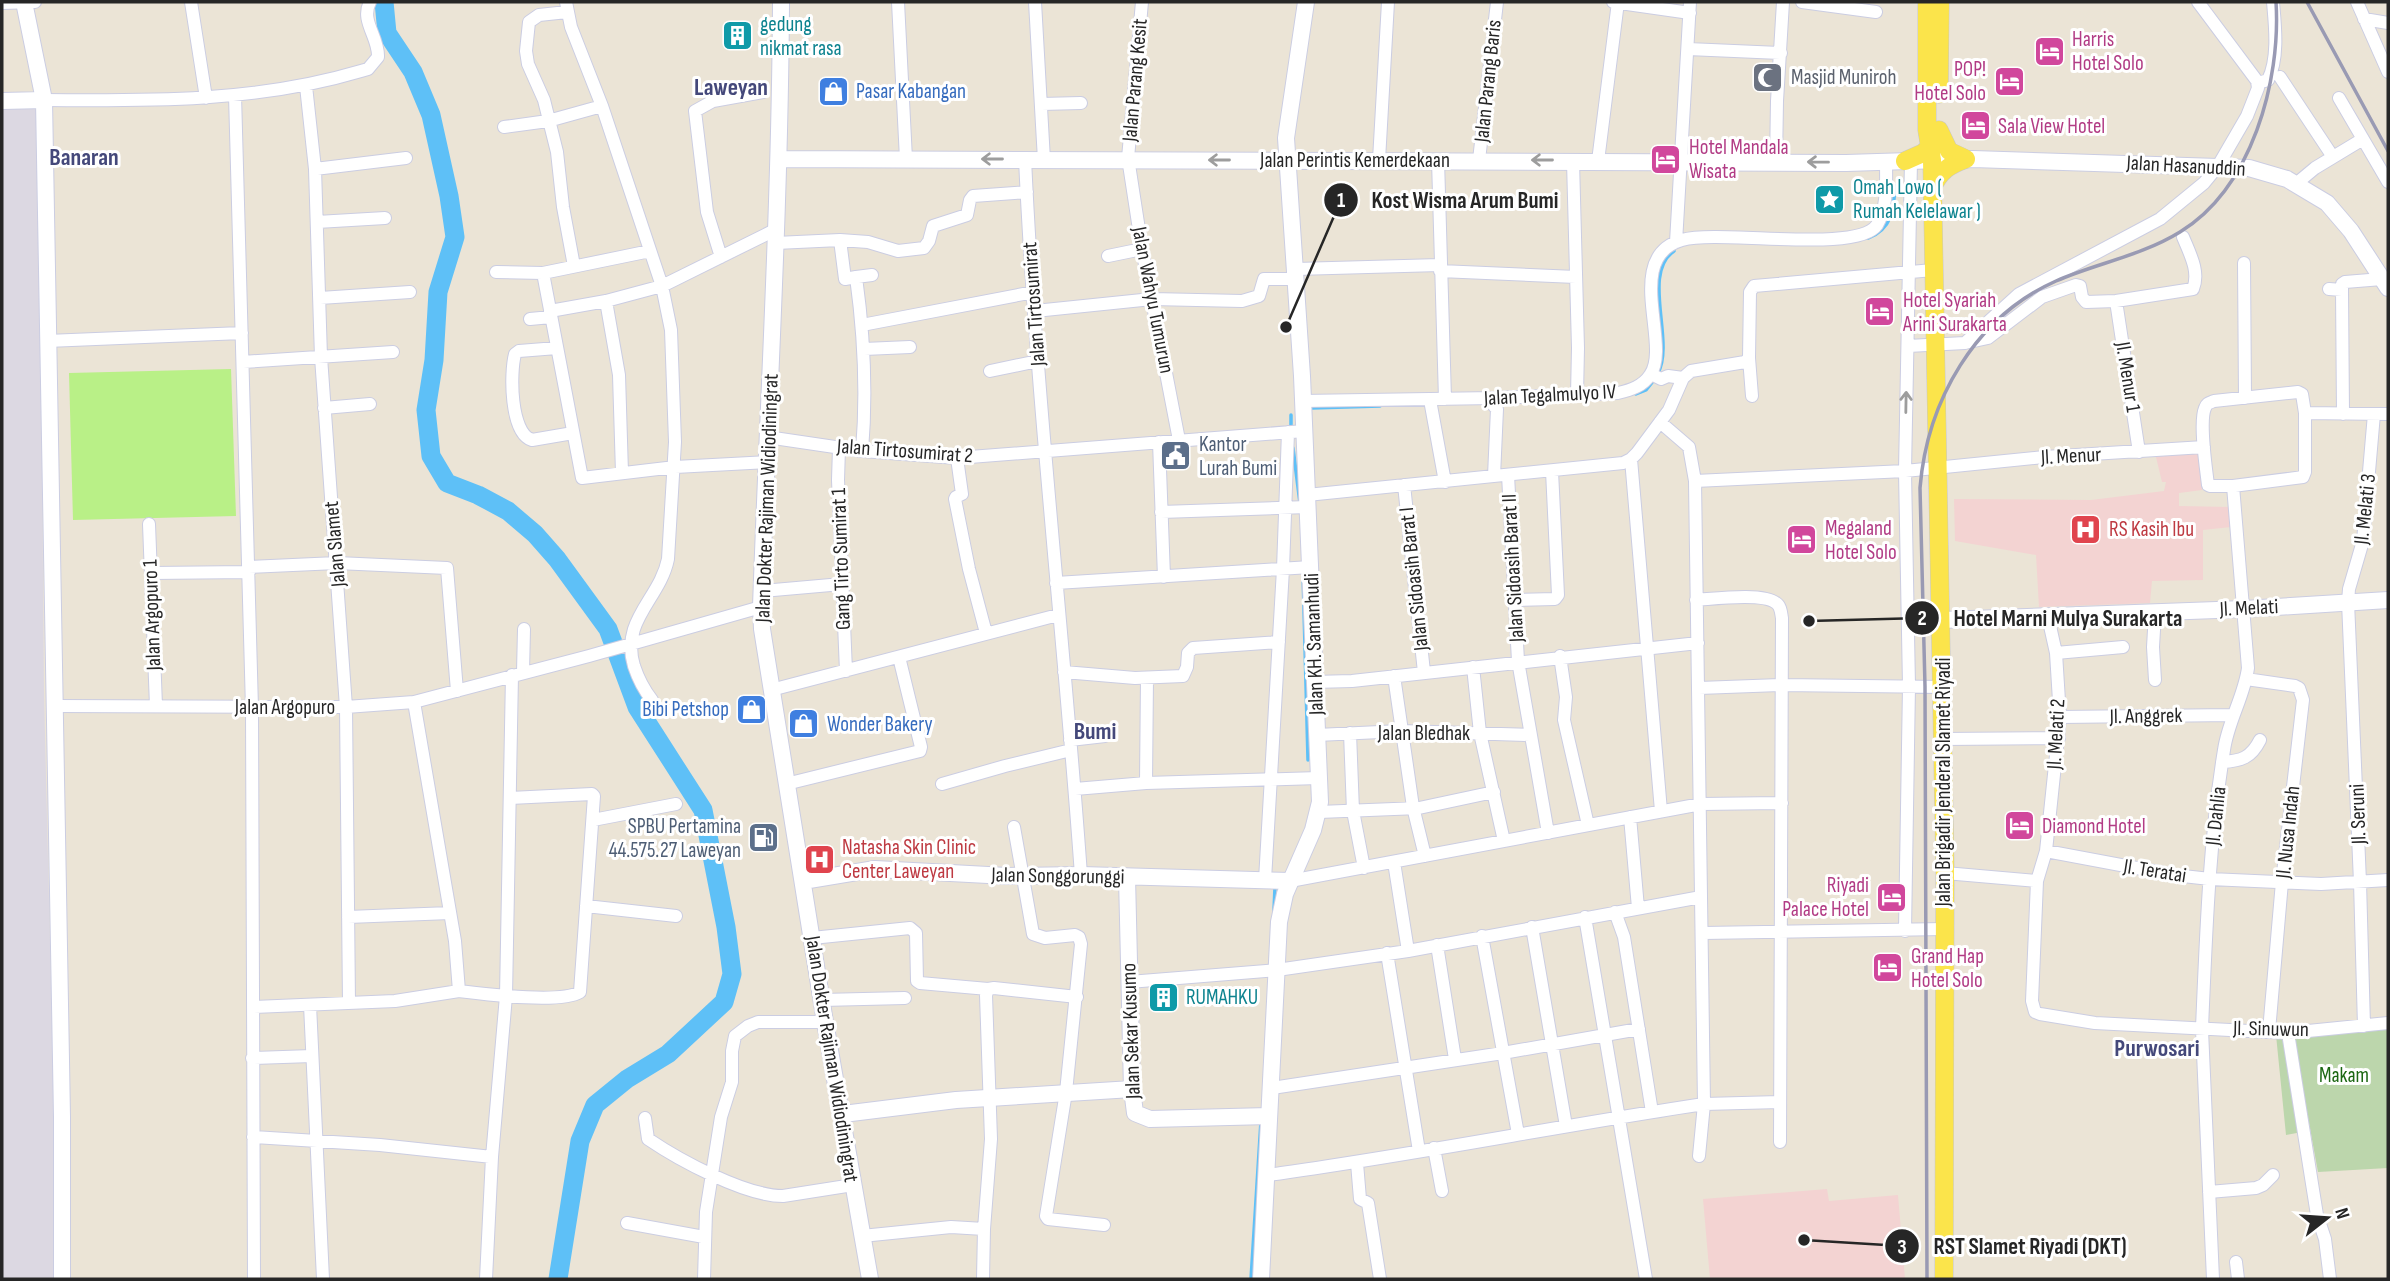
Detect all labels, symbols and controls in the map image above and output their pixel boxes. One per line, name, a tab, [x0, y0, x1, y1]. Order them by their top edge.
place label: gedung nikmat rasa	[760, 12, 842, 61]
street label: Jalan Parang Kesit	[1117, 17, 1153, 143]
building icon: gedung nikmat rasa	[720, 19, 754, 53]
street label: Jalan Parang Baris	[1469, 19, 1507, 144]
place label: Harris Hotel Solo	[2072, 27, 2144, 76]
hotel icon: Harris Hotel Solo	[2032, 34, 2066, 68]
place label: POP! Hotel Solo	[1914, 57, 1986, 106]
mosque icon: Masjid Muniroh	[1751, 60, 1785, 94]
hotel icon: POP! Hotel Solo	[1992, 64, 2026, 98]
place label: Masjid Muniroh	[1791, 65, 1896, 90]
district label: Laweyan	[694, 73, 768, 102]
shop icon: Pasar Kabangan	[816, 74, 850, 108]
place label: Pasar Kabangan	[856, 79, 966, 104]
hotel icon: Sala View Hotel	[1958, 109, 1992, 143]
place label: Sala View Hotel	[1998, 114, 2105, 139]
place label: Hotel Mandala Wisata	[1689, 135, 1789, 184]
hotel icon: Hotel Mandala Wisata	[1649, 142, 1683, 176]
district label: Banaran	[49, 143, 119, 172]
street label: Jalan Perintis Kemerdekaan	[1259, 148, 1450, 173]
street label: Jalan Hasanuddin	[2125, 150, 2246, 182]
one-way arrow	[981, 152, 1004, 166]
one-way arrow	[1208, 153, 1231, 167]
one-way arrow	[1530, 154, 1553, 167]
one-way arrow	[1807, 156, 1830, 169]
place label: Omah Lowo ( Rumah Kelelawar )	[1853, 175, 1981, 224]
callout: Kost Wisma Arum Bumi	[1323, 178, 1573, 222]
place icon: Omah Lowo ( Rumah Kelelawar )	[1813, 182, 1847, 216]
text: Kost Wisma Arum Bumi	[1372, 187, 1558, 215]
text: 1	[1337, 188, 1345, 213]
street label: Jalan Wahyu Tumurun	[1126, 224, 1179, 375]
street label: Jalan Tirtosumirat	[1017, 241, 1051, 368]
place label: Hotel Syariah Arini Surakarta	[1902, 288, 2007, 337]
hotel icon: Hotel Syariah Arini Surakarta	[1863, 295, 1897, 329]
street label: Jl. Menur 1	[2110, 339, 2146, 415]
street label: Jalan Dokter Rajiman Widiodiningrat	[750, 373, 784, 624]
street label: Jalan Tegalmulyo IV	[1482, 379, 1617, 411]
one-way arrow	[1899, 391, 1913, 414]
place label: Kantor Lurah Bumi	[1199, 432, 1277, 481]
street label: Jalan Tirtosumirat 2	[835, 434, 974, 468]
public building icon: Kantor Lurah Bumi	[1159, 439, 1193, 473]
street label: Jl. Menur	[2039, 442, 2102, 470]
street label: Jl. Melati 3	[2349, 472, 2381, 547]
street label: Gang Tirto Sumirat 1	[826, 487, 856, 630]
street label: Jalan Sidoasih Barat II	[1497, 493, 1529, 644]
street label: Jalan Slamet	[319, 500, 351, 589]
street label: Jalan Sidoasih Barat I	[1394, 506, 1434, 653]
hospital icon: RS Kasih Ibu	[2069, 512, 2103, 546]
place label: Megaland Hotel Solo	[1825, 516, 1897, 565]
place label: RS Kasih Ibu	[2109, 517, 2194, 542]
hotel icon: Megaland Hotel Solo	[1785, 523, 1819, 557]
street label: Jalan Argopuro 1	[138, 558, 166, 672]
street label: Jalan KH. Samanhudi	[1299, 573, 1329, 716]
street label: Jl. Melati	[2218, 594, 2279, 622]
callout: Hotel Marni Mulya Surakarta	[1904, 596, 2196, 640]
text: Hotel Marni Mulya Surakarta	[1953, 605, 2183, 633]
text: 2	[1917, 606, 1927, 631]
street label: Jalan Brigadir Jenderal Slamet Riyadi	[1931, 658, 1956, 907]
shop icon: Bibi Petshop	[735, 692, 769, 726]
street label: Jalan Argopuro	[234, 695, 335, 720]
place label: Bibi Petshop	[642, 697, 729, 722]
street label: Jl. Melati 2	[2042, 698, 2070, 771]
street label: Jl. Anggrek	[2108, 703, 2183, 729]
shop icon: Wonder Bakery	[787, 707, 821, 741]
place label: Wonder Bakery	[827, 712, 933, 737]
district label: Bumi	[1074, 717, 1116, 746]
street label: Jalan Bledhak	[1377, 721, 1470, 746]
street label: Jl. Seruni	[2344, 783, 2372, 846]
street label: Jl. Nusa Indah	[2271, 784, 2305, 881]
street label: Jl. Dahlia	[2200, 785, 2232, 848]
hotel icon: Diamond Hotel	[2002, 809, 2036, 843]
place label: SPBU Pertamina 44.575.27 Laweyan	[609, 814, 741, 863]
place label: Diamond Hotel	[2042, 814, 2146, 839]
fuel station icon: SPBU Pertamina 44.575.27 Laweyan	[747, 821, 781, 855]
place label: Natasha Skin Clinic Center Laweyan	[842, 835, 976, 884]
hospital icon: Natasha Skin Clinic Center Laweyan	[802, 842, 836, 876]
street label: Jl. Teratai	[2121, 854, 2188, 888]
street label: Jalan Songgorunggi	[990, 862, 1125, 890]
place label: Riyadi Palace Hotel	[1782, 873, 1869, 922]
hotel icon: Riyadi Palace Hotel	[1875, 880, 1909, 914]
street label: Jalan Dokter Rajiman Widiodiningrat	[800, 933, 864, 1184]
place label: Grand Hap Hotel Solo	[1911, 944, 1984, 993]
hotel icon: Grand Hap Hotel Solo	[1871, 951, 1905, 985]
street label: Jalan Sekar Kusumo	[1116, 963, 1146, 1100]
building icon: RUMAHKU	[1146, 980, 1180, 1014]
place label: RUMAHKU	[1186, 985, 1258, 1010]
street label: Jl. Sinuwun	[2232, 1016, 2309, 1042]
district label: Purwosari	[2114, 1034, 2200, 1063]
park label: Makam	[2319, 1063, 2369, 1088]
north arrow	[2292, 1183, 2362, 1253]
text: N	[2329, 1205, 2354, 1222]
callout: RST Slamet Riyadi (DKT)	[1884, 1224, 2141, 1268]
text: RST Slamet Riyadi (DKT)	[1933, 1233, 2127, 1261]
text: 3	[1897, 1235, 1907, 1260]

